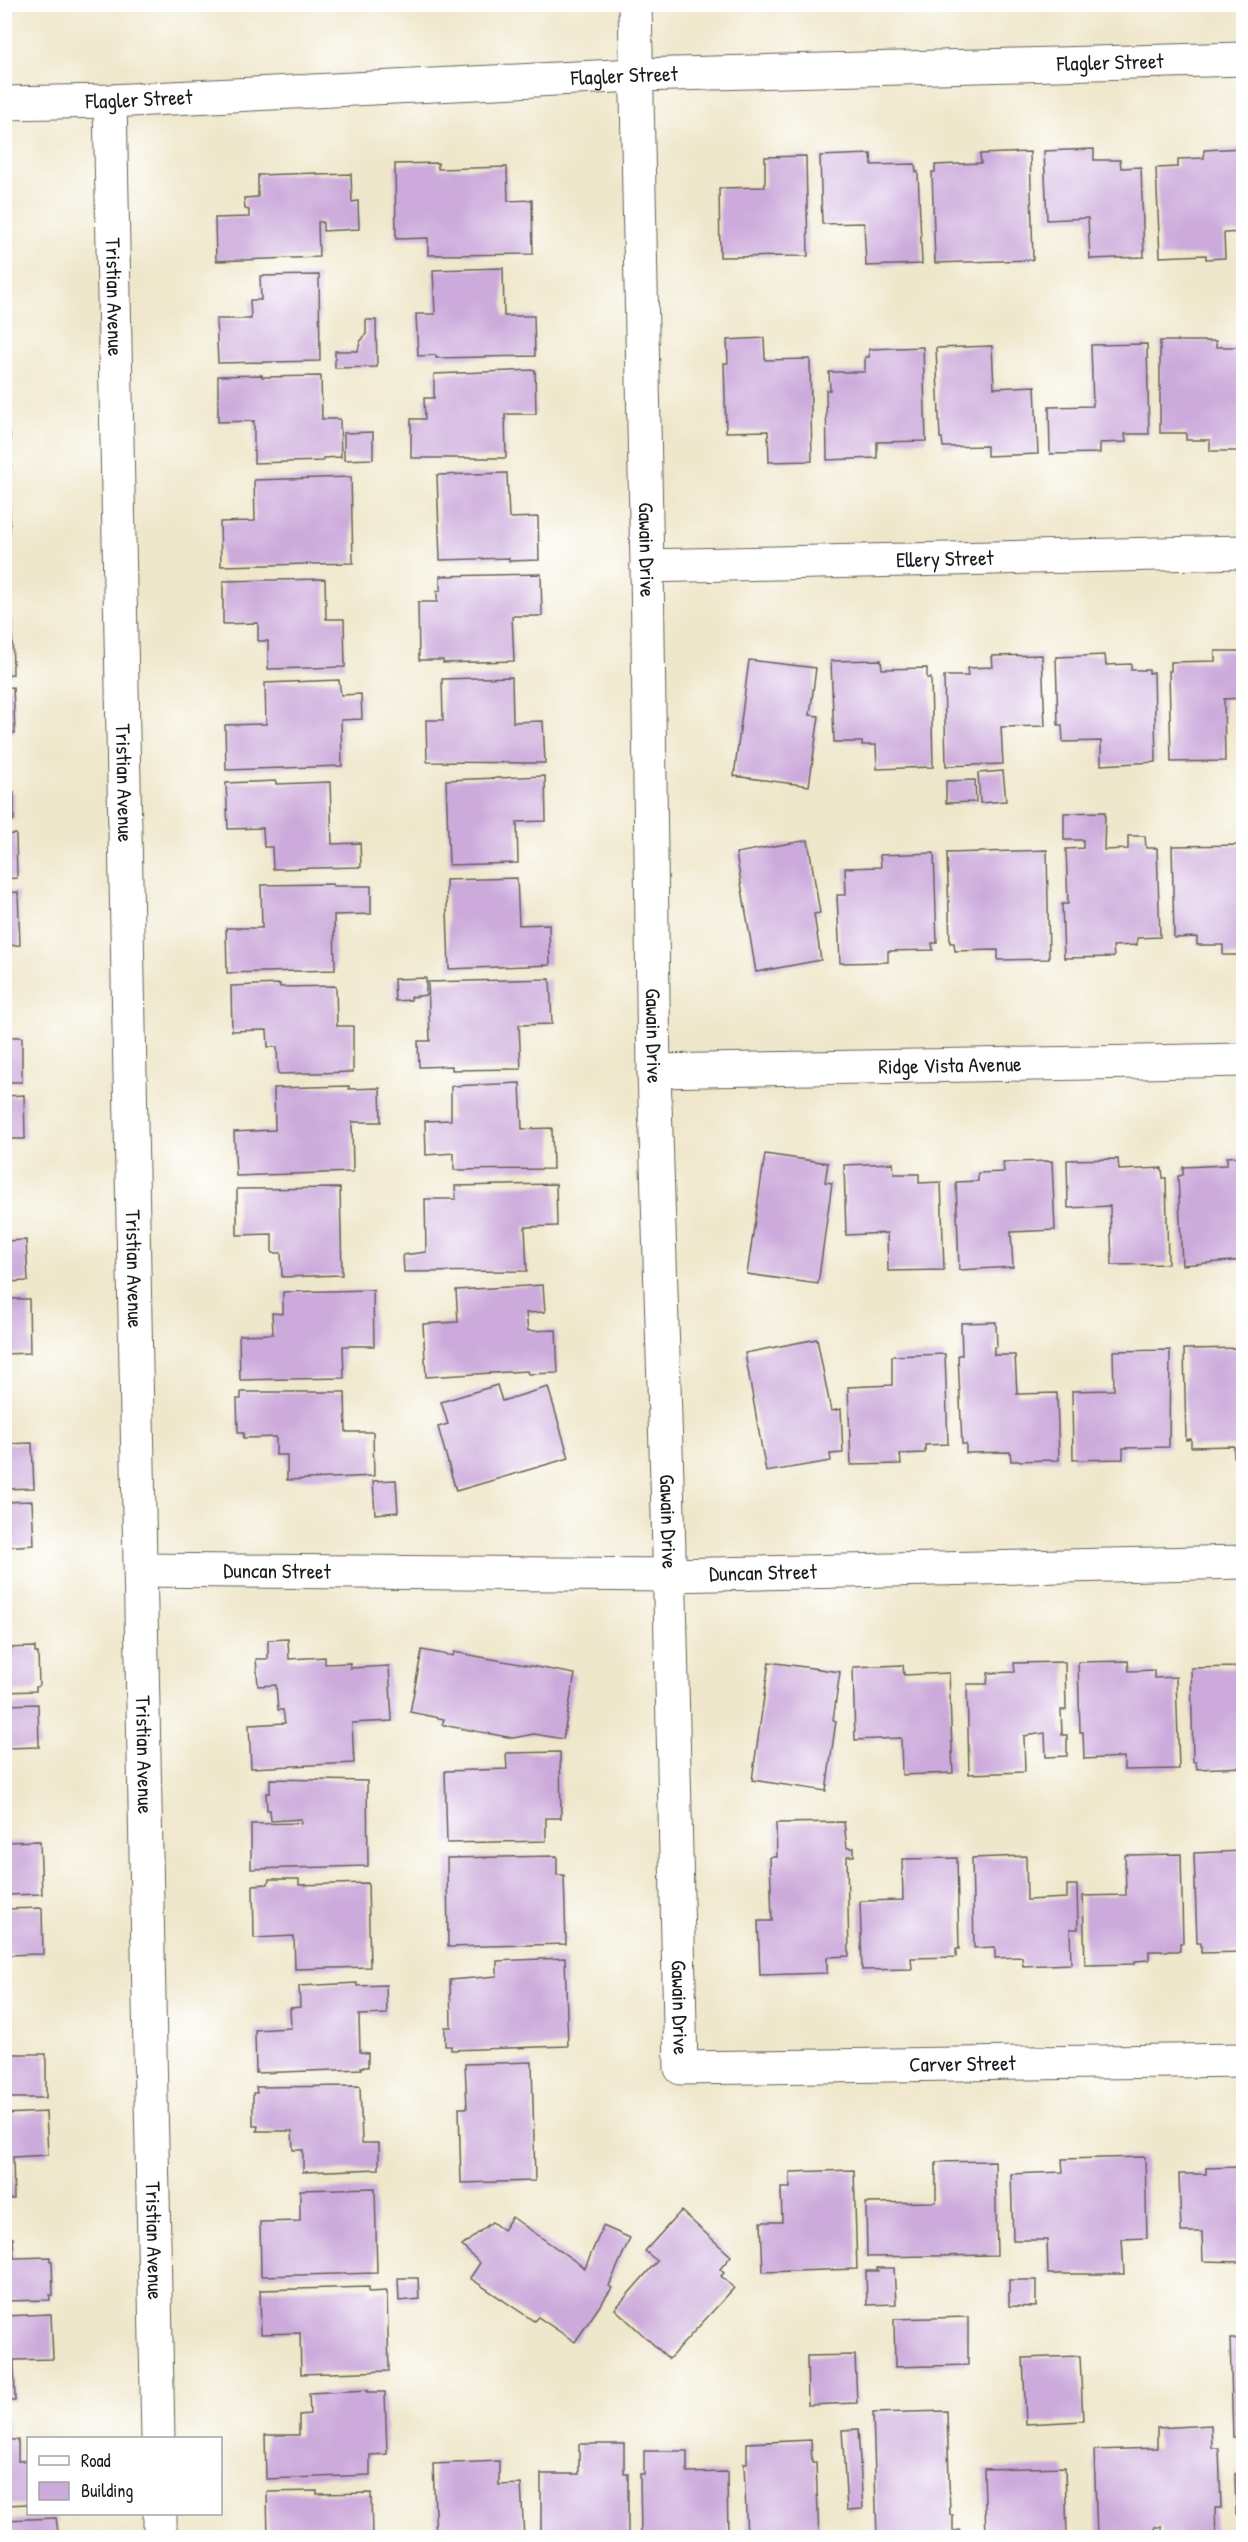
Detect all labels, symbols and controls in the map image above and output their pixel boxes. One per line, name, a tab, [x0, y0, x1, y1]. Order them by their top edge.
street label: Flagler Street	[1055, 46, 1165, 78]
street label: Flagler Street	[569, 59, 679, 92]
street label: Flagler Street	[84, 82, 194, 115]
street label: Tristian Avenue	[99, 237, 130, 357]
street label: Gawain Drive	[632, 502, 662, 598]
street label: Ellery Street	[896, 543, 995, 574]
street label: Tristian Avenue	[109, 723, 140, 842]
street label: Gawain Drive	[639, 988, 669, 1084]
street label: Ridge Vista Avenue	[878, 1049, 1022, 1081]
street label: Tristian Avenue	[119, 1209, 150, 1328]
street label: Gawain Drive	[653, 1474, 684, 1569]
street label: Duncan Street	[223, 1556, 332, 1586]
street label: Duncan Street	[709, 1557, 818, 1588]
street label: Tristian Avenue	[129, 1695, 160, 1814]
street label: Gawain Drive	[664, 1960, 696, 2055]
street label: Carver Street	[909, 2048, 1017, 2079]
street label: Tristian Avenue	[139, 2181, 170, 2300]
legend	[27, 2437, 222, 2515]
text: Road	[81, 2448, 111, 2473]
text: Building	[81, 2478, 133, 2503]

